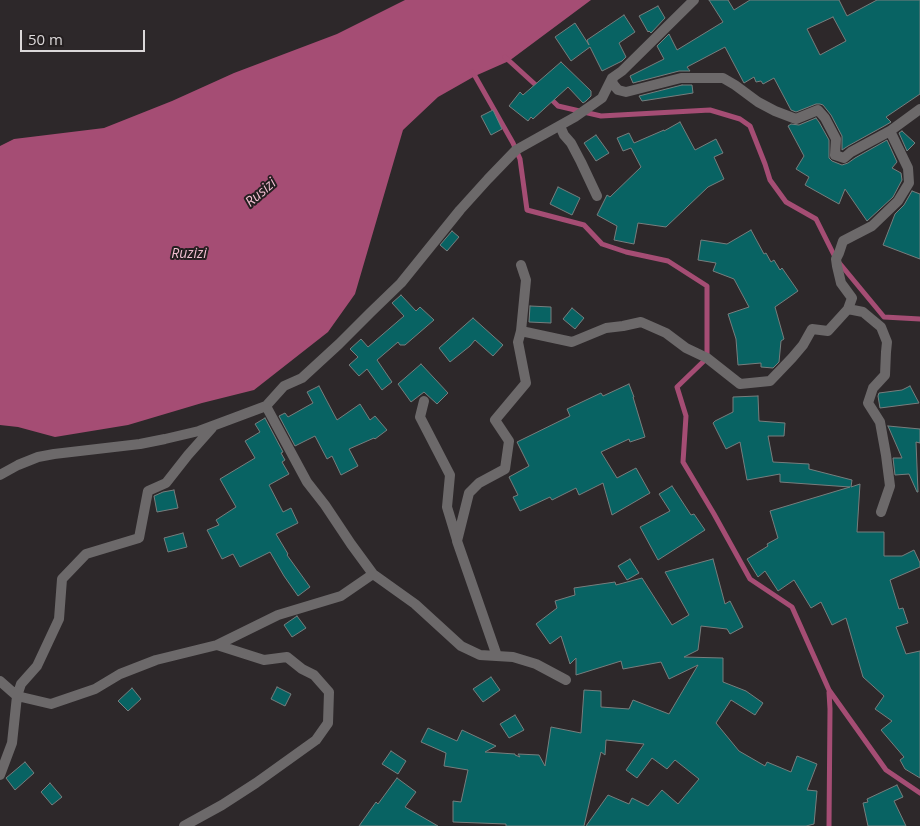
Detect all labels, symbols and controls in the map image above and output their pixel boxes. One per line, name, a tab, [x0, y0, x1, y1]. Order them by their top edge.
scale bar	[22, 20, 148, 52]
text: 50 m	[28, 29, 63, 49]
water label: Rusizi	[242, 175, 280, 211]
water label: Ruzizi	[171, 246, 207, 262]

